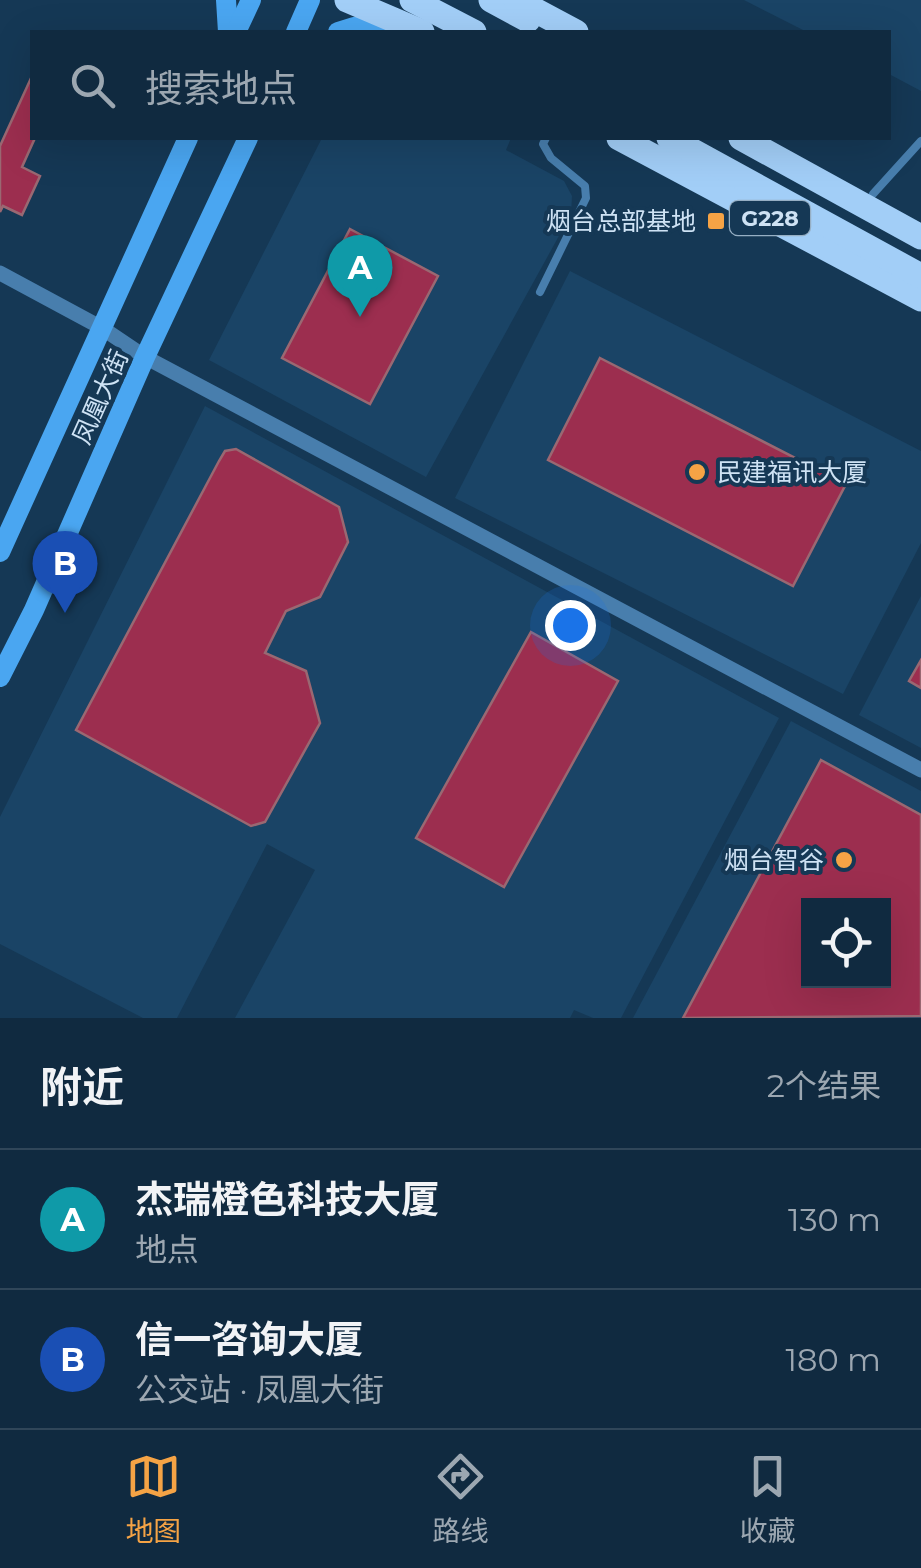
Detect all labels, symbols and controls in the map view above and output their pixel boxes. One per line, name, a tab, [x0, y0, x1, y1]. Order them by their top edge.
search box	[30, 30, 891, 140]
icon: search	[65, 58, 120, 113]
text: 搜索地点	[145, 65, 297, 112]
road number: G228	[730, 201, 810, 235]
place label: 烟台总部基地	[546, 206, 696, 236]
marker: 烟台总部基地	[705, 210, 727, 232]
pin: A	[328, 234, 392, 317]
street label: 凤凰大街	[66, 345, 134, 449]
place label: 民建福讯大厦	[717, 457, 867, 487]
marker: 民建福讯大厦	[686, 461, 708, 483]
pin: B	[32, 530, 98, 613]
your location	[545, 600, 596, 651]
place label: 烟台智谷	[724, 845, 824, 875]
marker: 烟台智谷	[833, 849, 855, 871]
map controls	[801, 898, 891, 988]
button: locate	[801, 898, 891, 988]
text: 附近	[40, 1061, 124, 1113]
text: 2个结果	[767, 1066, 881, 1105]
text: 杰瑞橙色科技大厦	[135, 1176, 439, 1223]
text: A	[60, 1200, 85, 1239]
text: 130 m	[788, 1200, 881, 1239]
text: 地点	[135, 1230, 199, 1269]
text: 信一咨询大厦	[135, 1316, 363, 1363]
text: B	[60, 1340, 85, 1379]
text: 180 m	[786, 1340, 881, 1379]
text: 公交站 · 凤凰大街	[135, 1370, 384, 1409]
tab: 地图	[125, 1449, 182, 1549]
tab: 路线	[432, 1449, 489, 1549]
tab: 收藏	[739, 1449, 796, 1549]

